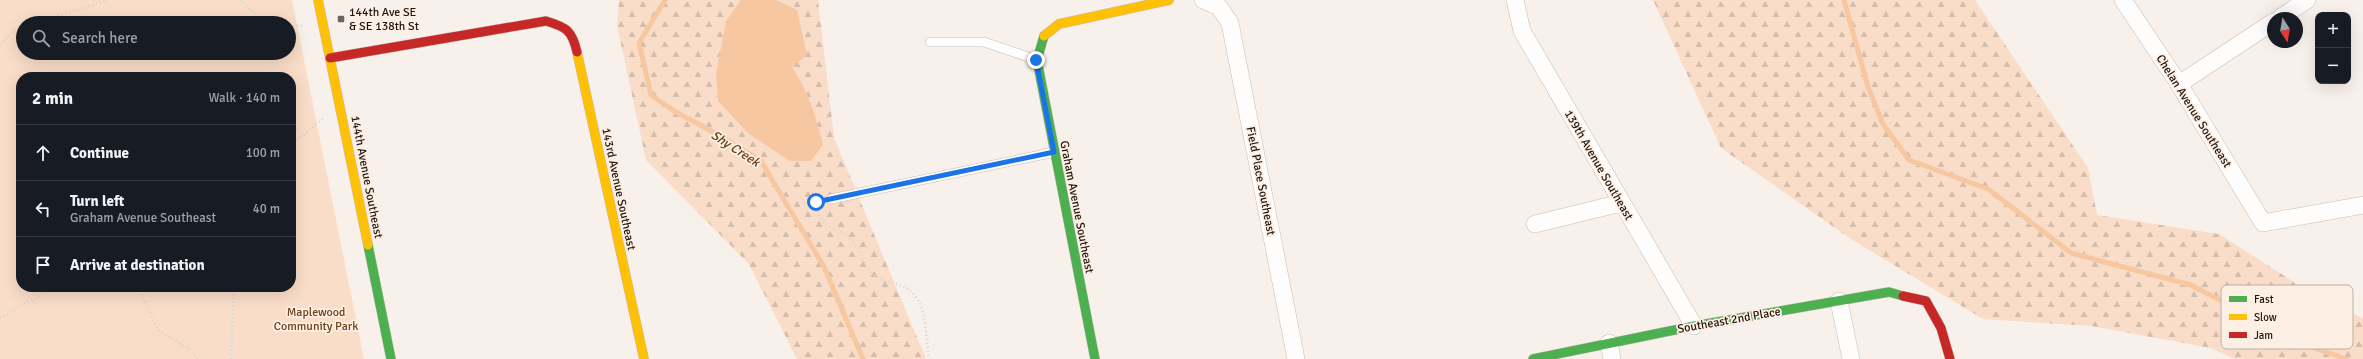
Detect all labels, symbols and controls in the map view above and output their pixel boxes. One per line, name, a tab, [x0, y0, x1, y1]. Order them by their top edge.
place label: 144th Ave SE & SE 138th St	[349, 5, 419, 34]
north arrow	[2267, 12, 2303, 48]
map controls	[2315, 12, 2351, 84]
button: +	[2315, 12, 2351, 48]
marker: 144th Ave SE & SE 138th St	[336, 14, 346, 24]
search box	[16, 16, 296, 60]
icon: search	[30, 27, 52, 49]
text: Search here	[62, 29, 138, 47]
button: −	[2315, 48, 2351, 84]
route end	[1027, 51, 1045, 69]
street label: Chelan Avenue Southeast	[2153, 52, 2235, 171]
text: 2 min	[32, 88, 73, 109]
text: Walk · 140 m	[209, 90, 280, 106]
street label: 139th Avenue Southeast	[1561, 107, 1636, 223]
street label: 144th Avenue Southeast	[347, 114, 386, 240]
street label: Field Place Southeast	[1243, 126, 1278, 237]
street label: 143rd Avenue Southeast	[598, 127, 639, 252]
water label: Shy Creek	[708, 127, 764, 171]
street label: Graham Avenue Southeast	[1056, 139, 1097, 275]
icon: ahead	[32, 142, 54, 164]
text: Continue	[70, 144, 129, 162]
text: 100 m	[246, 145, 280, 161]
text: Turn left	[70, 192, 124, 210]
route start	[807, 193, 825, 211]
icon: left	[32, 198, 54, 220]
text: 40 m	[253, 201, 280, 217]
text: Graham Avenue Southeast	[70, 210, 216, 226]
icon: arrive	[32, 254, 54, 276]
text: Arrive at destination	[70, 256, 205, 274]
legend	[2221, 285, 2353, 349]
text: Fast	[2254, 293, 2274, 306]
street label: Southeast 2nd Place	[1676, 304, 1782, 337]
park label: Maplewood Community Park	[274, 305, 358, 334]
text: Slow	[2254, 311, 2277, 324]
text: Jam	[2254, 329, 2273, 342]

